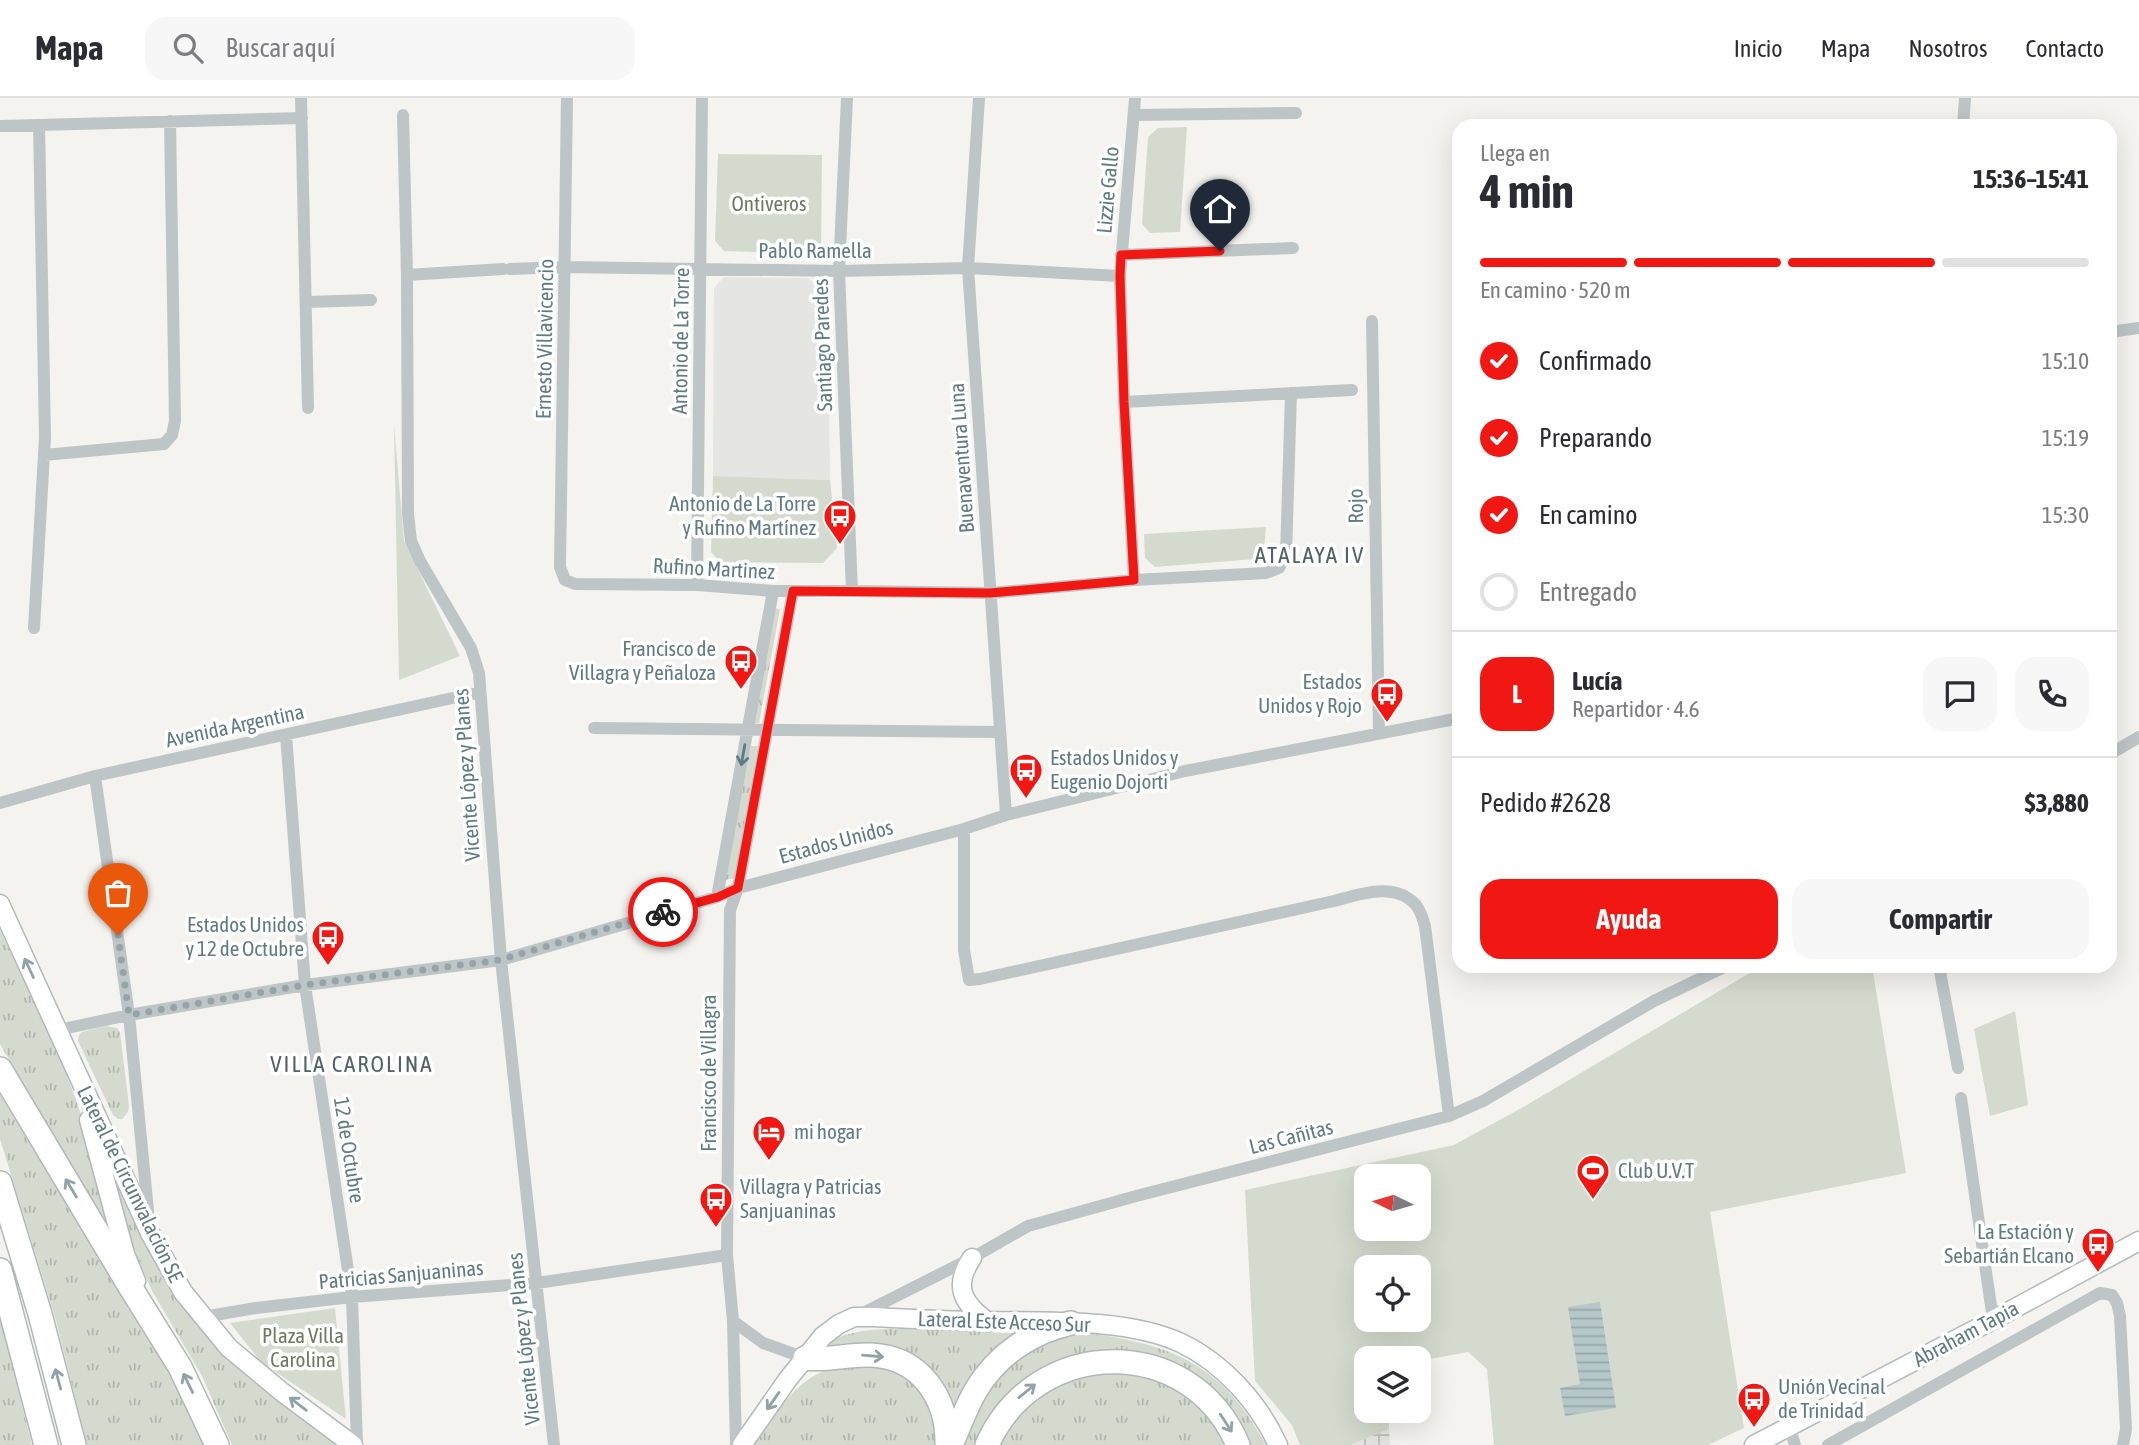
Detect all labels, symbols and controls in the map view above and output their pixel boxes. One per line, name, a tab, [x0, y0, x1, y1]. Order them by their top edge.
search box	[145, 17, 635, 80]
text: Mapa	[35, 29, 103, 67]
icon: search	[169, 29, 207, 67]
text: Buscar aquí	[225, 33, 335, 63]
text: Inicio	[1734, 35, 1783, 62]
text: Mapa	[1821, 35, 1870, 62]
text: Nosotros	[1908, 35, 1987, 62]
text: Contacto	[2025, 35, 2104, 62]
text: Llega en	[1480, 140, 1550, 166]
street label: Lizzie Gallo	[1091, 146, 1123, 234]
text: 15:36–15:41	[1973, 164, 2089, 194]
text: 4 min	[1480, 165, 1574, 218]
pin	[1190, 179, 1250, 251]
icon: home	[1201, 190, 1239, 228]
park label: Ontiveros	[732, 191, 806, 215]
street label: Pablo Ramella	[758, 238, 872, 262]
street label: Ernesto Villavicencio	[531, 259, 557, 419]
street label: Antonio de La Torre	[667, 267, 693, 415]
text: En camino · 520 m	[1480, 277, 1631, 303]
street label: Santiago Paredes	[808, 278, 836, 412]
icon: check	[1480, 342, 1518, 380]
text: Confirmado	[1539, 346, 1652, 376]
text: 15:10	[2042, 348, 2089, 374]
street label: Buenaventura Luna	[944, 382, 978, 534]
icon: check	[1480, 419, 1518, 457]
text: Preparando	[1539, 423, 1652, 453]
text: 15:19	[2042, 425, 2089, 451]
street label: Rojo	[1343, 488, 1367, 524]
place label: Antonio de La Torre y Rufino Martínez	[669, 491, 816, 539]
icon: check	[1480, 496, 1518, 534]
bus stop icon: Antonio de La Torre y Rufino Martínez	[821, 497, 859, 546]
text: En camino	[1539, 500, 1638, 530]
text: 15:30	[2042, 502, 2089, 528]
district label: ATALAYA IV	[1255, 542, 1365, 568]
street label: Rufino Martinez	[652, 553, 776, 583]
text: Entregado	[1539, 577, 1637, 607]
place label: Francisco de Villagra y Peñaloza	[569, 636, 716, 684]
bus stop icon: Francisco de Villagra y Peñaloza	[722, 642, 760, 691]
button: chat	[1923, 657, 1997, 731]
button: phone	[2015, 657, 2089, 731]
text: Lucía	[1572, 666, 1622, 696]
place label: Estados Unidos y Rojo	[1258, 669, 1362, 717]
bus stop icon: Estados Unidos y Rojo	[1368, 675, 1406, 724]
text: L	[1512, 679, 1522, 709]
street label: Vicente López y Planes	[448, 688, 484, 862]
text: Repartidor · 4.6	[1572, 696, 1699, 722]
street label: Avenida Argentina	[163, 699, 306, 751]
one-way arrow	[736, 743, 750, 766]
place label: Estados Unidos y Eugenio Dojorti	[1050, 745, 1179, 793]
bus stop icon: Estados Unidos y Eugenio Dojorti	[1007, 751, 1045, 800]
text: Pedido #2628	[1480, 788, 1611, 818]
text: $3,880	[2025, 788, 2089, 818]
street label: Estados Unidos	[776, 814, 895, 868]
pin	[88, 863, 148, 935]
icon: bag	[99, 874, 137, 912]
courier	[628, 877, 698, 947]
button: Ayuda	[1480, 879, 1778, 959]
button: Compartir	[1792, 879, 2089, 959]
icon: bike	[644, 893, 682, 931]
place label: Estados Unidos y 12 de Octubre	[186, 912, 304, 960]
bus stop icon: Estados Unidos y 12 de Octubre	[309, 918, 347, 967]
one-way arrow	[22, 957, 35, 979]
street label: Francisco de Villagra	[696, 994, 720, 1152]
district label: VILLA CAROLINA	[270, 1051, 434, 1077]
street label: Lateral de Circunvalación SE	[73, 1082, 189, 1285]
street label: 12 de Octubre	[330, 1095, 370, 1205]
hotel icon: mi hogar	[750, 1113, 788, 1162]
street label: Las Cañitas	[1246, 1114, 1335, 1158]
place label: mi hogar	[794, 1119, 862, 1143]
sports icon: Club U.V.T	[1574, 1152, 1612, 1201]
place label: Club U.V.T	[1618, 1158, 1694, 1182]
north arrow	[1354, 1164, 1432, 1241]
map controls	[1354, 1164, 1431, 1423]
place label: Villagra y Patricias Sanjuaninas	[740, 1174, 881, 1222]
one-way arrow	[63, 1179, 77, 1199]
bus stop icon: Villagra y Patricias Sanjuaninas	[697, 1180, 735, 1229]
place label: La Estación y Sebartián Elcano	[1944, 1219, 2074, 1267]
bus stop icon: La Estación y Sebartián Elcano	[2079, 1225, 2117, 1274]
street label: Vicente López y Planes	[502, 1252, 544, 1426]
street label: Patricias Sanjuaninas	[318, 1255, 484, 1293]
button: locate	[1354, 1255, 1431, 1332]
street label: Abraham Tapia	[1909, 1295, 2022, 1371]
street label: Lateral Este Acceso Sur	[917, 1306, 1091, 1336]
park label: Plaza Villa Carolina	[262, 1323, 344, 1371]
button: layers	[1354, 1346, 1431, 1423]
one-way arrow	[861, 1350, 884, 1363]
one-way arrow	[50, 1368, 63, 1390]
one-way arrow	[181, 1373, 195, 1394]
place label: Unión Vecinal de Trinidad	[1778, 1374, 1886, 1422]
bus stop icon: Unión Vecinal de Trinidad	[1735, 1380, 1773, 1429]
one-way arrow	[1018, 1384, 1036, 1399]
one-way arrow	[766, 1391, 780, 1410]
one-way arrow	[289, 1397, 308, 1412]
one-way arrow	[1219, 1413, 1233, 1433]

